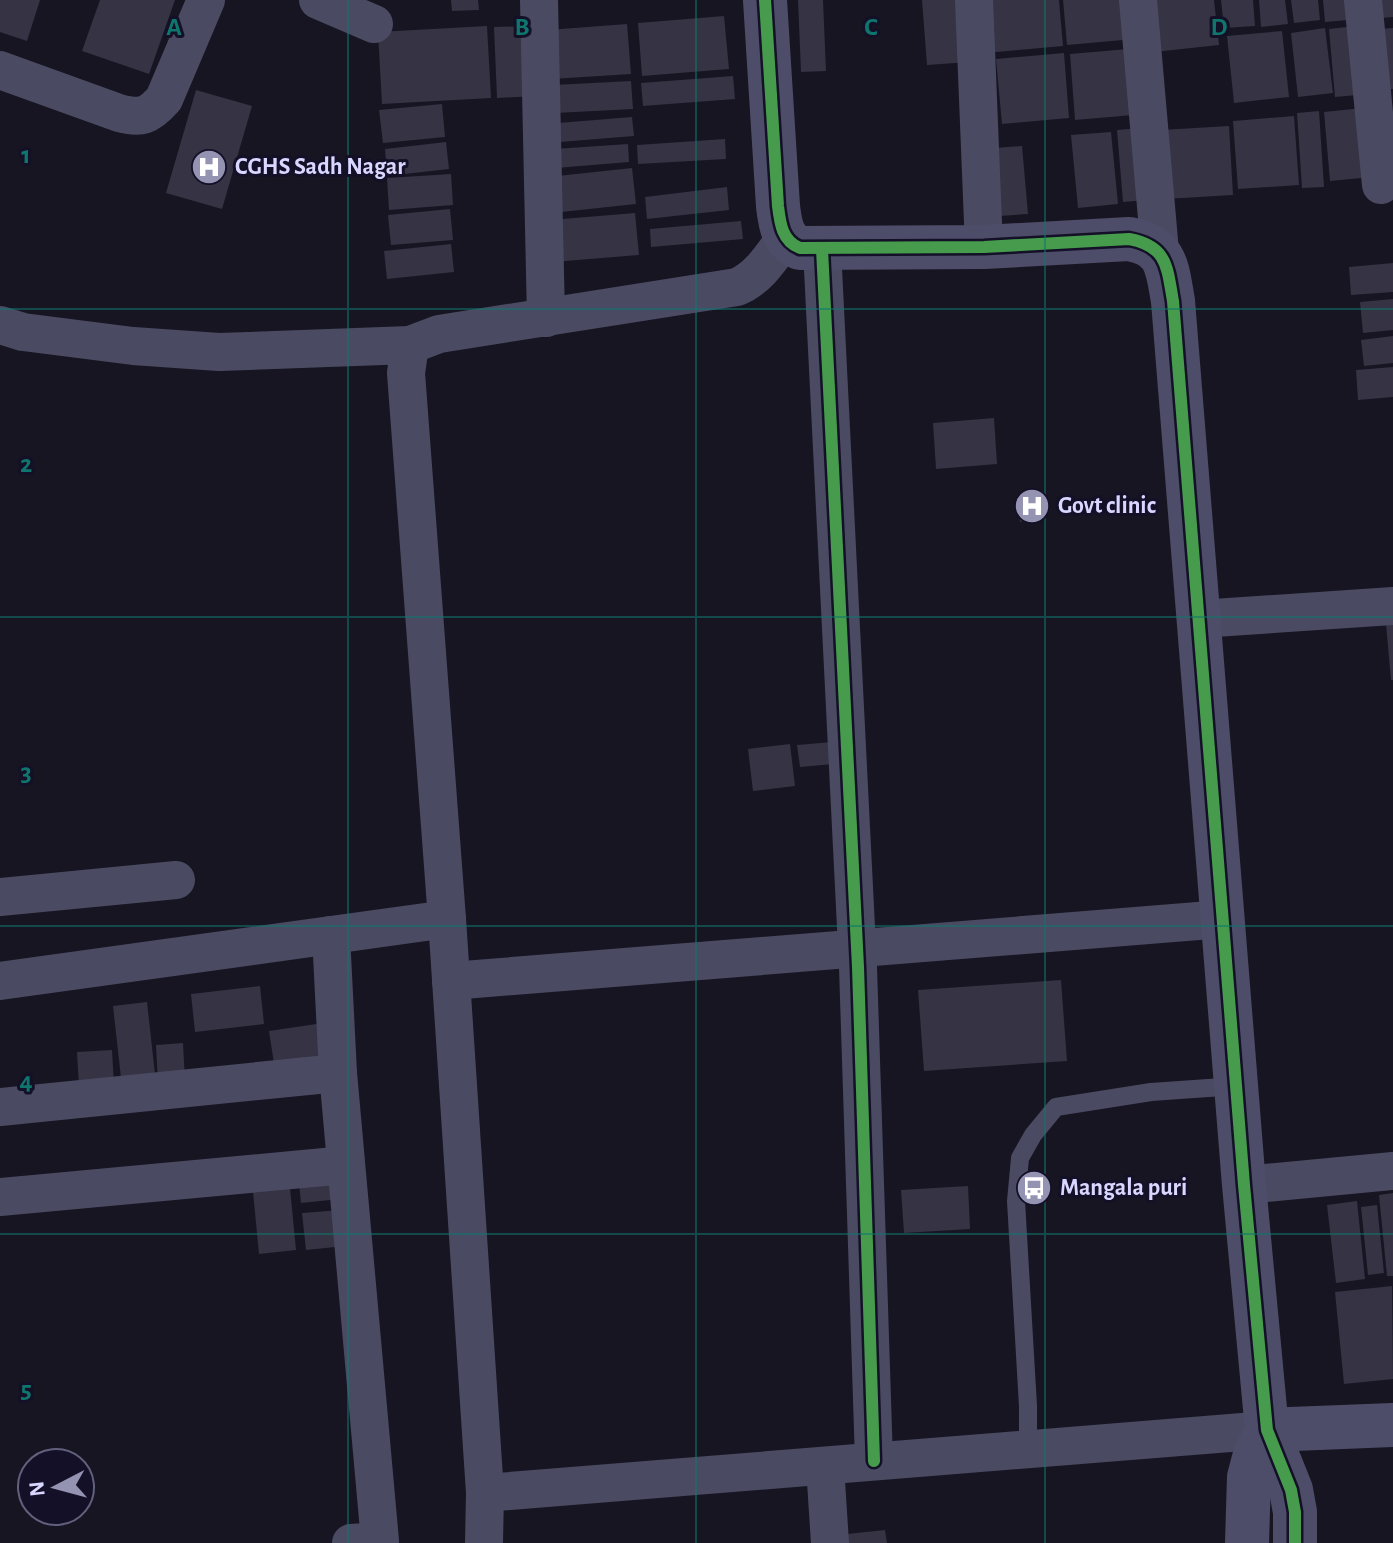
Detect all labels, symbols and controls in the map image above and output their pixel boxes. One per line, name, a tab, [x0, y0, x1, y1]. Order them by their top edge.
text: A	[166, 14, 182, 40]
text: B	[514, 14, 530, 40]
text: C	[864, 14, 878, 40]
text: D	[1210, 14, 1228, 40]
text: 1	[21, 142, 31, 168]
hospital icon: CGHS Sadh Nagar	[190, 148, 228, 186]
place label: CGHS Sadh Nagar	[235, 155, 406, 179]
text: 2	[20, 451, 32, 477]
hospital icon: Govt clinic	[1013, 487, 1051, 525]
place label: Govt clinic	[1058, 494, 1156, 518]
text: 3	[20, 760, 32, 786]
text: 4	[19, 1068, 33, 1094]
bus stop icon: Mangala puri	[1015, 1169, 1053, 1207]
place label: Mangala puri	[1060, 1176, 1187, 1200]
text: 5	[20, 1377, 32, 1403]
north arrow	[16, 1447, 96, 1527]
text: N	[25, 1480, 49, 1498]

